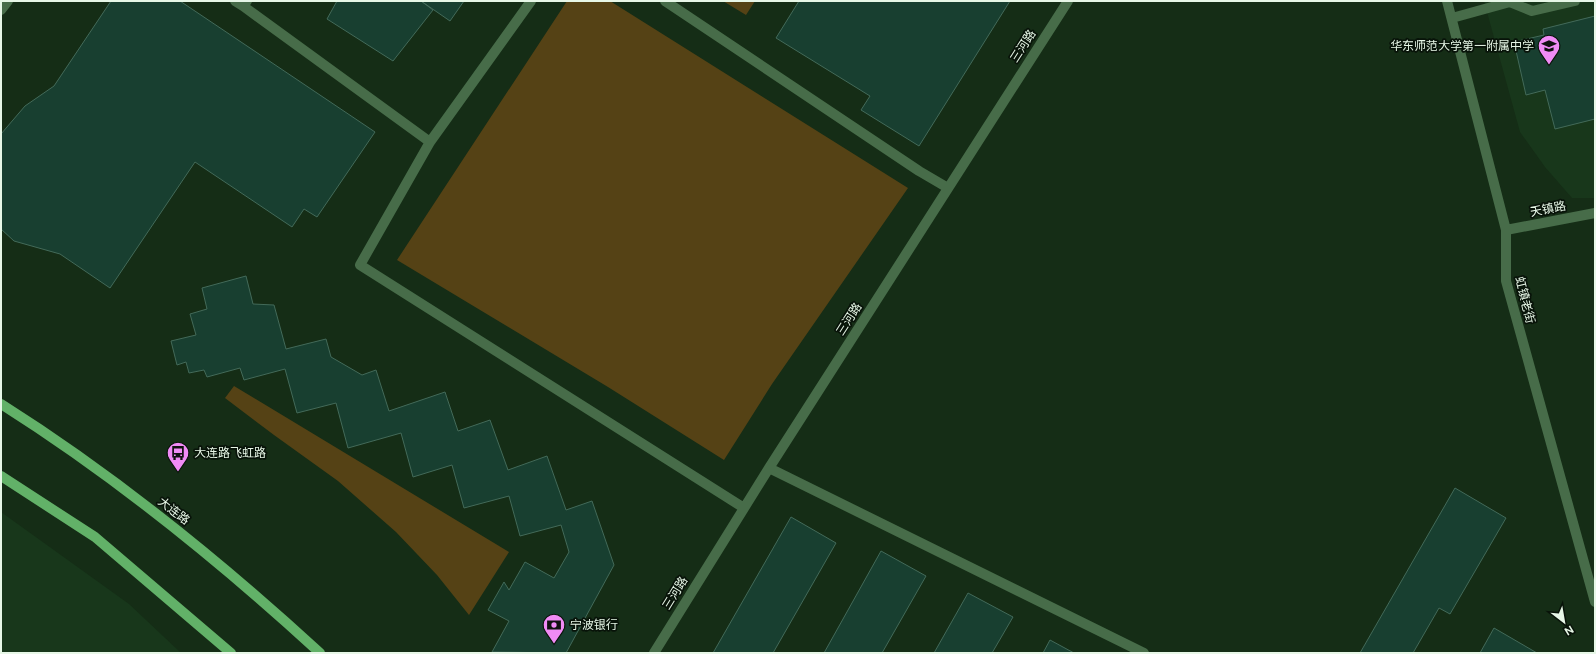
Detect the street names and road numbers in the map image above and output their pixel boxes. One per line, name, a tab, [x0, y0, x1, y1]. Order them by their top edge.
street label: 三河路	[1007, 27, 1039, 65]
street label: 天镇路	[1529, 199, 1567, 219]
street label: 虹镇老街	[1512, 275, 1538, 325]
street label: 三河路	[833, 300, 865, 338]
street label: 大连路	[156, 494, 192, 528]
street label: 三河路	[660, 574, 690, 612]

